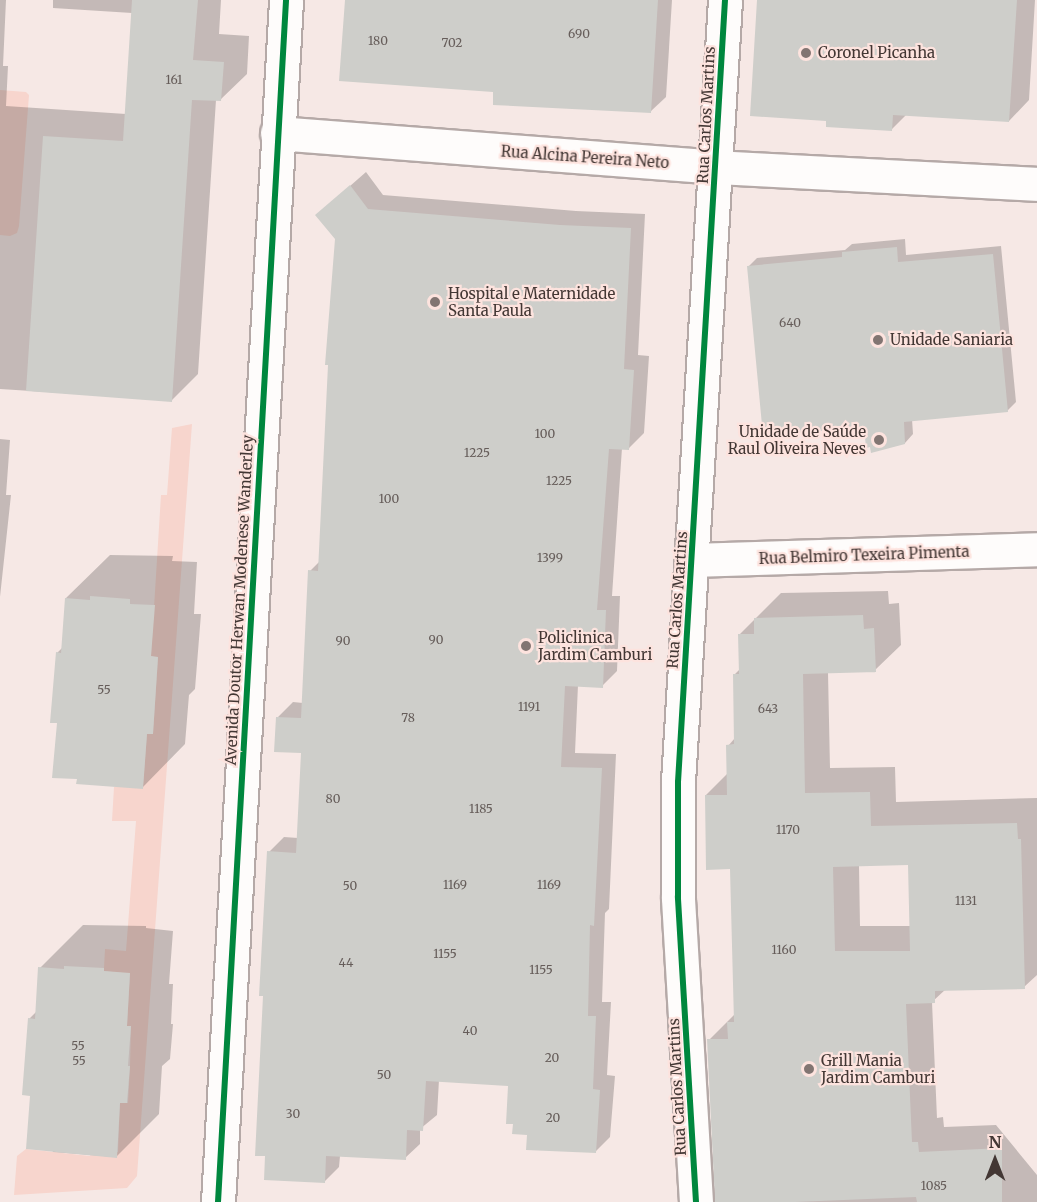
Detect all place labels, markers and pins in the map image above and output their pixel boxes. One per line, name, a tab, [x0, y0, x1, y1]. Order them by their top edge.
place label: Coronel Picanha	[818, 44, 935, 62]
marker: Coronel Picanha	[799, 46, 813, 60]
place label: Hospital e Maternidade Santa Paula	[448, 284, 615, 319]
marker: Hospital e Maternidade Santa Paula	[426, 293, 444, 311]
place label: Unidade Saniaria	[890, 331, 1013, 349]
marker: Unidade Saniaria	[871, 333, 885, 347]
place label: Unidade de Saúde Raul Oliveira Neves	[728, 422, 866, 457]
marker: Unidade de Saúde Raul Oliveira Neves	[870, 431, 888, 449]
place label: Policlinica Jardim Camburi	[538, 628, 652, 663]
marker: Policlinica Jardim Camburi	[519, 639, 533, 653]
place label: Grill Mania Jardim Camburi	[821, 1051, 935, 1086]
marker: Grill Mania Jardim Camburi	[802, 1062, 816, 1076]

